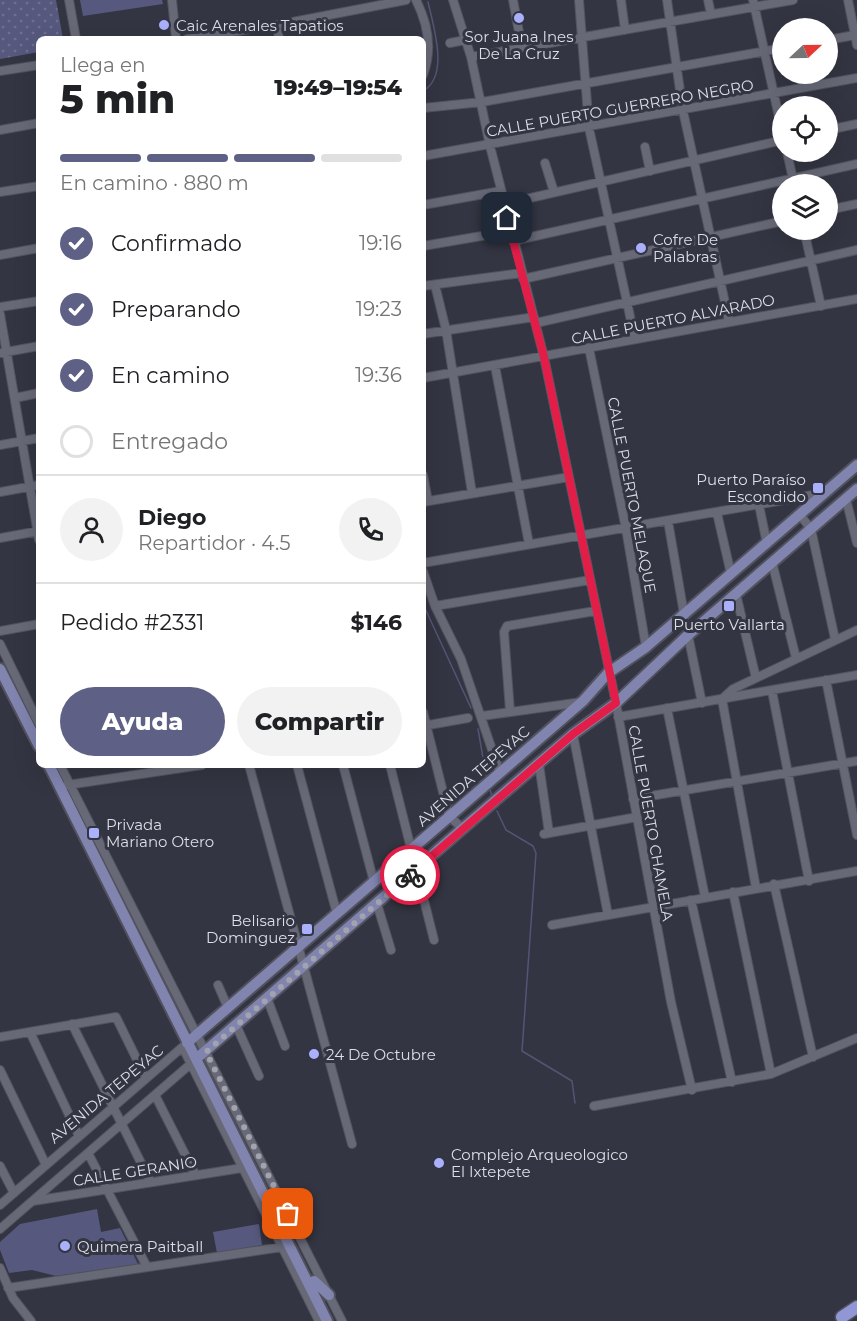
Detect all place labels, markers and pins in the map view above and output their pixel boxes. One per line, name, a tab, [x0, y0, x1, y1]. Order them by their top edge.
marker: Sor Juana Ines De La Cruz	[512, 11, 526, 25]
place label: Caic Arenales Tapatios	[176, 16, 344, 35]
marker: Caic Arenales Tapatios	[157, 18, 171, 32]
place label: Sor Juana Ines De La Cruz	[465, 27, 574, 63]
pin	[481, 192, 532, 243]
place label: Cofre De Palabras	[653, 230, 718, 266]
marker: Cofre De Palabras	[634, 241, 648, 255]
place label: Puerto Paraíso Escondido	[696, 470, 806, 506]
marker: Puerto Paraíso Escondido	[811, 481, 825, 495]
marker: Puerto Vallarta	[722, 599, 736, 613]
place label: Puerto Vallarta	[673, 615, 785, 634]
place label: Privada Mariano Otero	[106, 815, 214, 851]
marker: Privada Mariano Otero	[87, 826, 101, 840]
place label: Belisario Dominguez	[206, 911, 295, 947]
marker: Belisario Dominguez	[300, 922, 314, 936]
place label: 24 De Octubre	[326, 1045, 436, 1064]
marker: 24 De Octubre	[307, 1047, 321, 1061]
place label: Complejo Arqueologico El Ixtepete	[451, 1145, 628, 1181]
marker: Complejo Arqueologico El Ixtepete	[432, 1156, 446, 1170]
pin	[262, 1188, 313, 1239]
place label: Quimera Paitball	[77, 1237, 203, 1256]
marker: Quimera Paitball	[58, 1239, 72, 1253]

